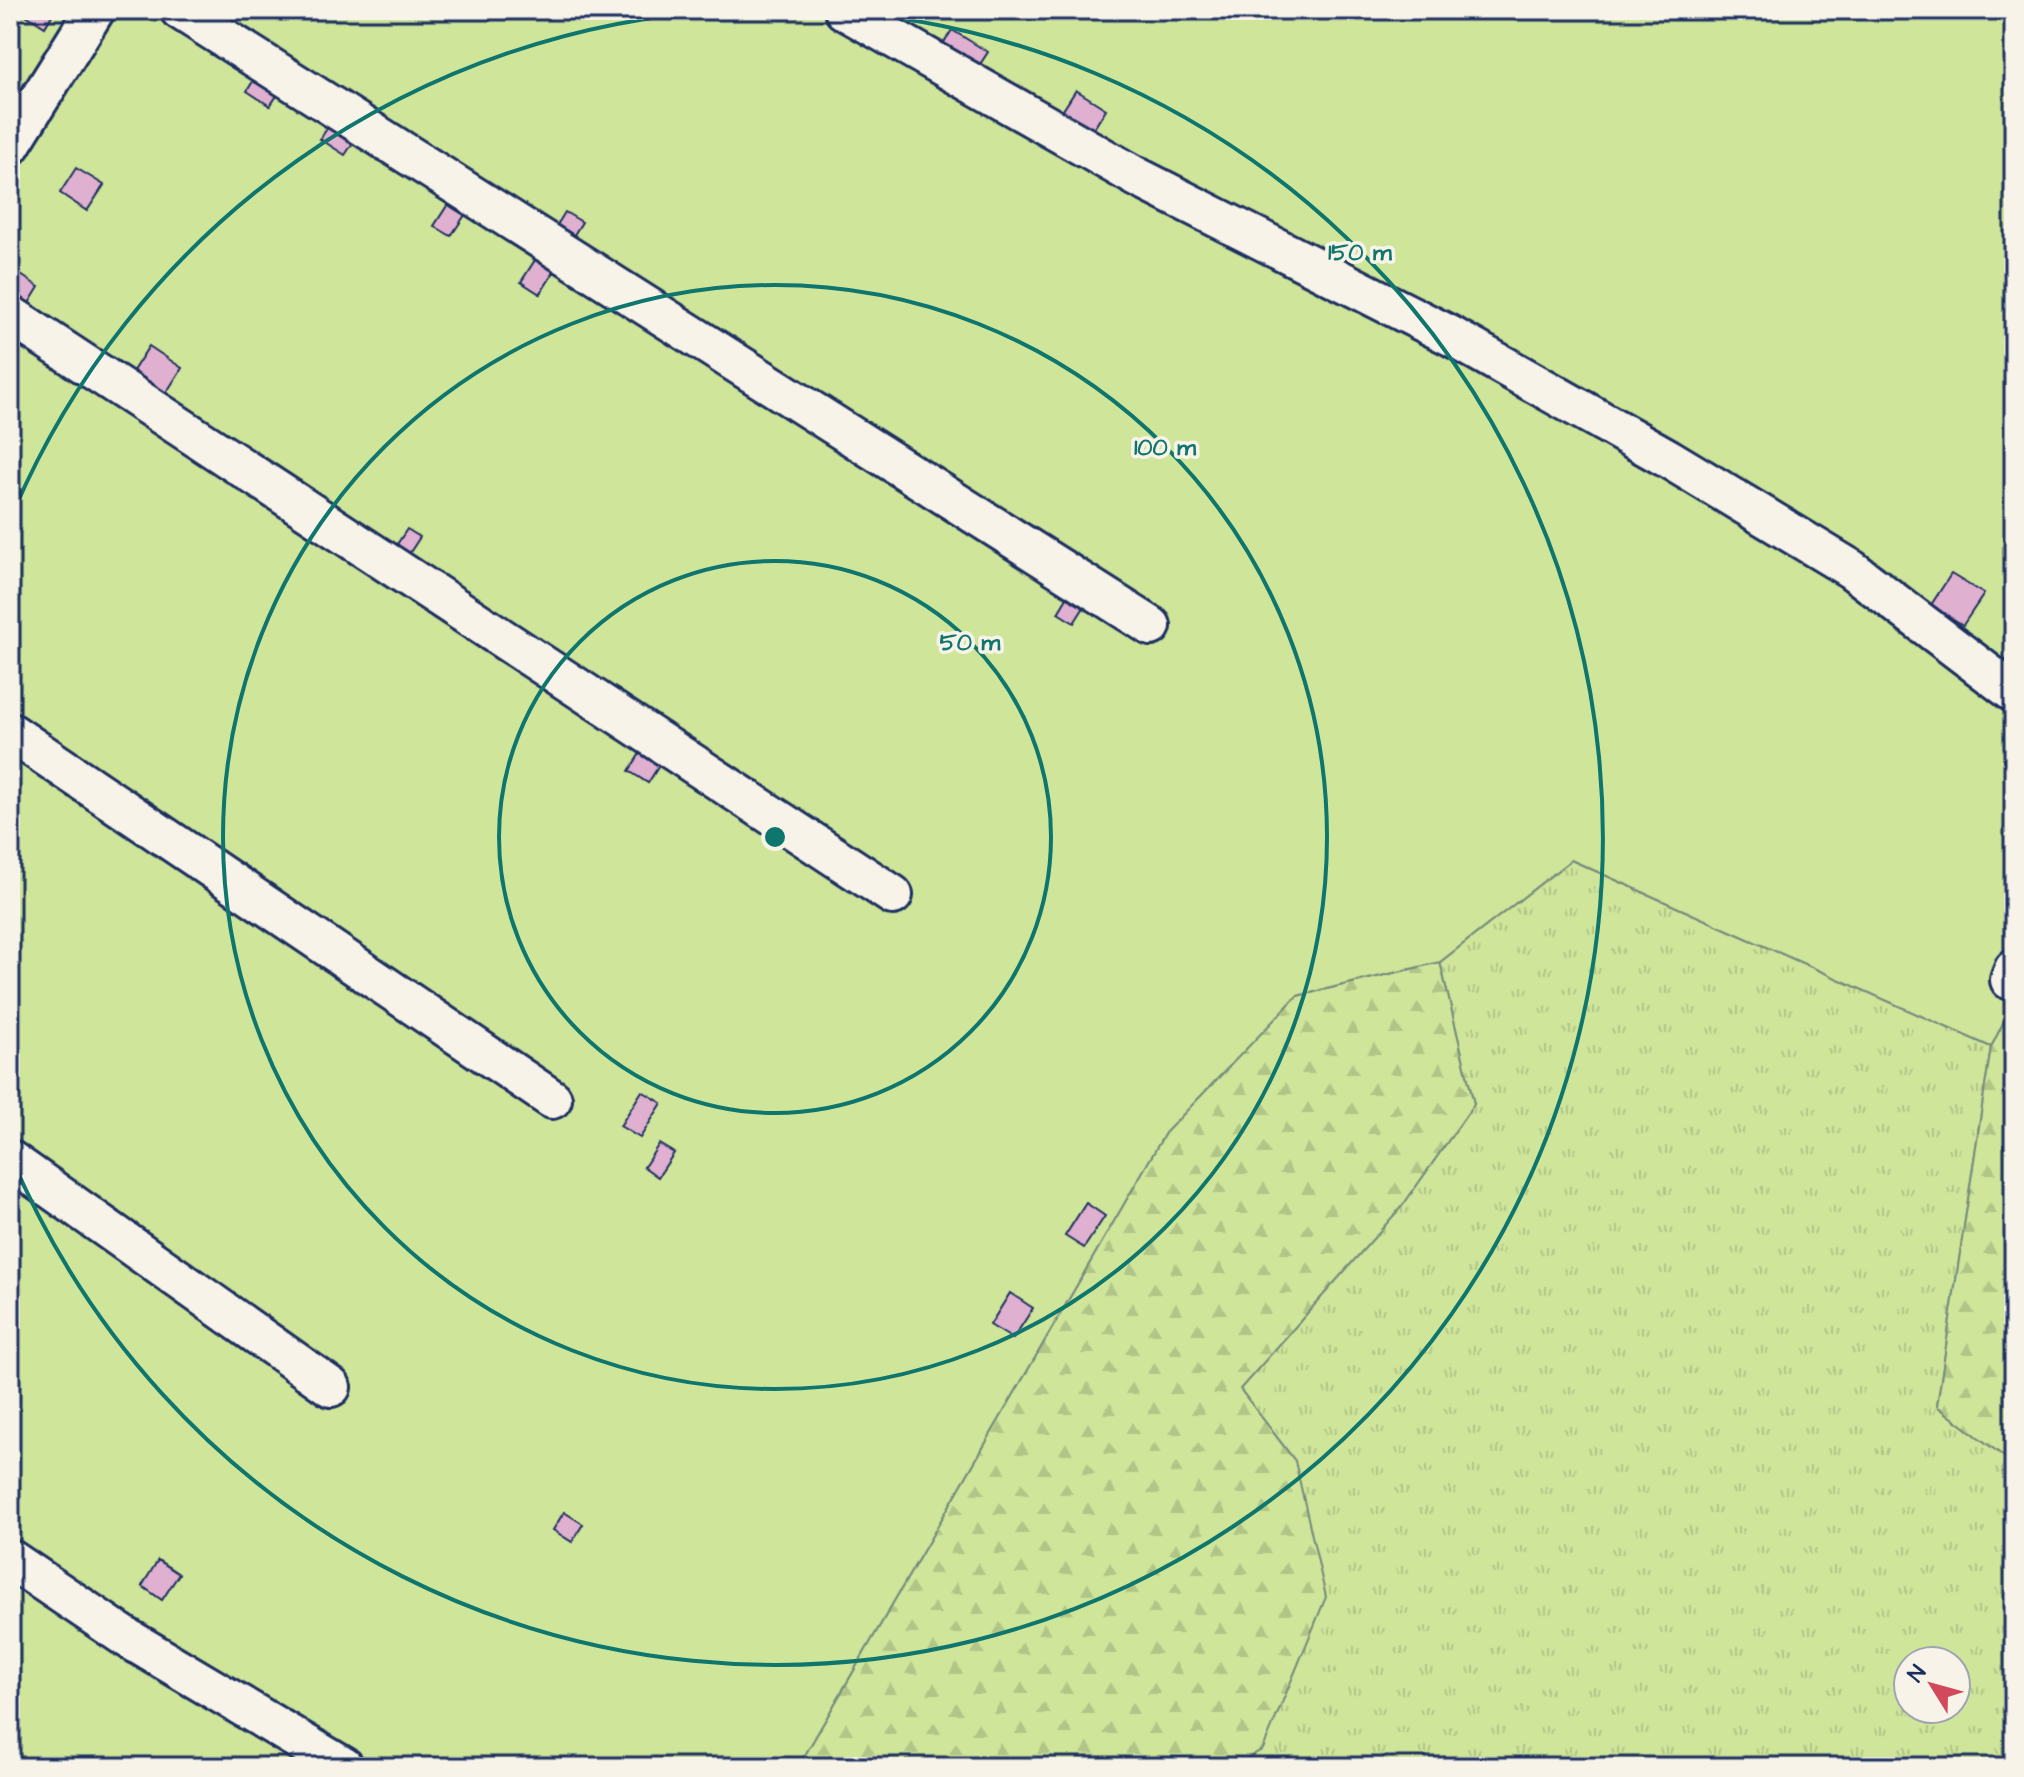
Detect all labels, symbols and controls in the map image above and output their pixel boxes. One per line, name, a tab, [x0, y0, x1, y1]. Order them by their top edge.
text: 150 m	[1328, 236, 1392, 270]
text: 100 m	[1134, 431, 1196, 465]
text: 50 m	[940, 626, 1001, 660]
centre of rings	[761, 823, 789, 851]
north arrow	[1892, 1645, 1972, 1725]
text: N	[1901, 1659, 1934, 1689]

